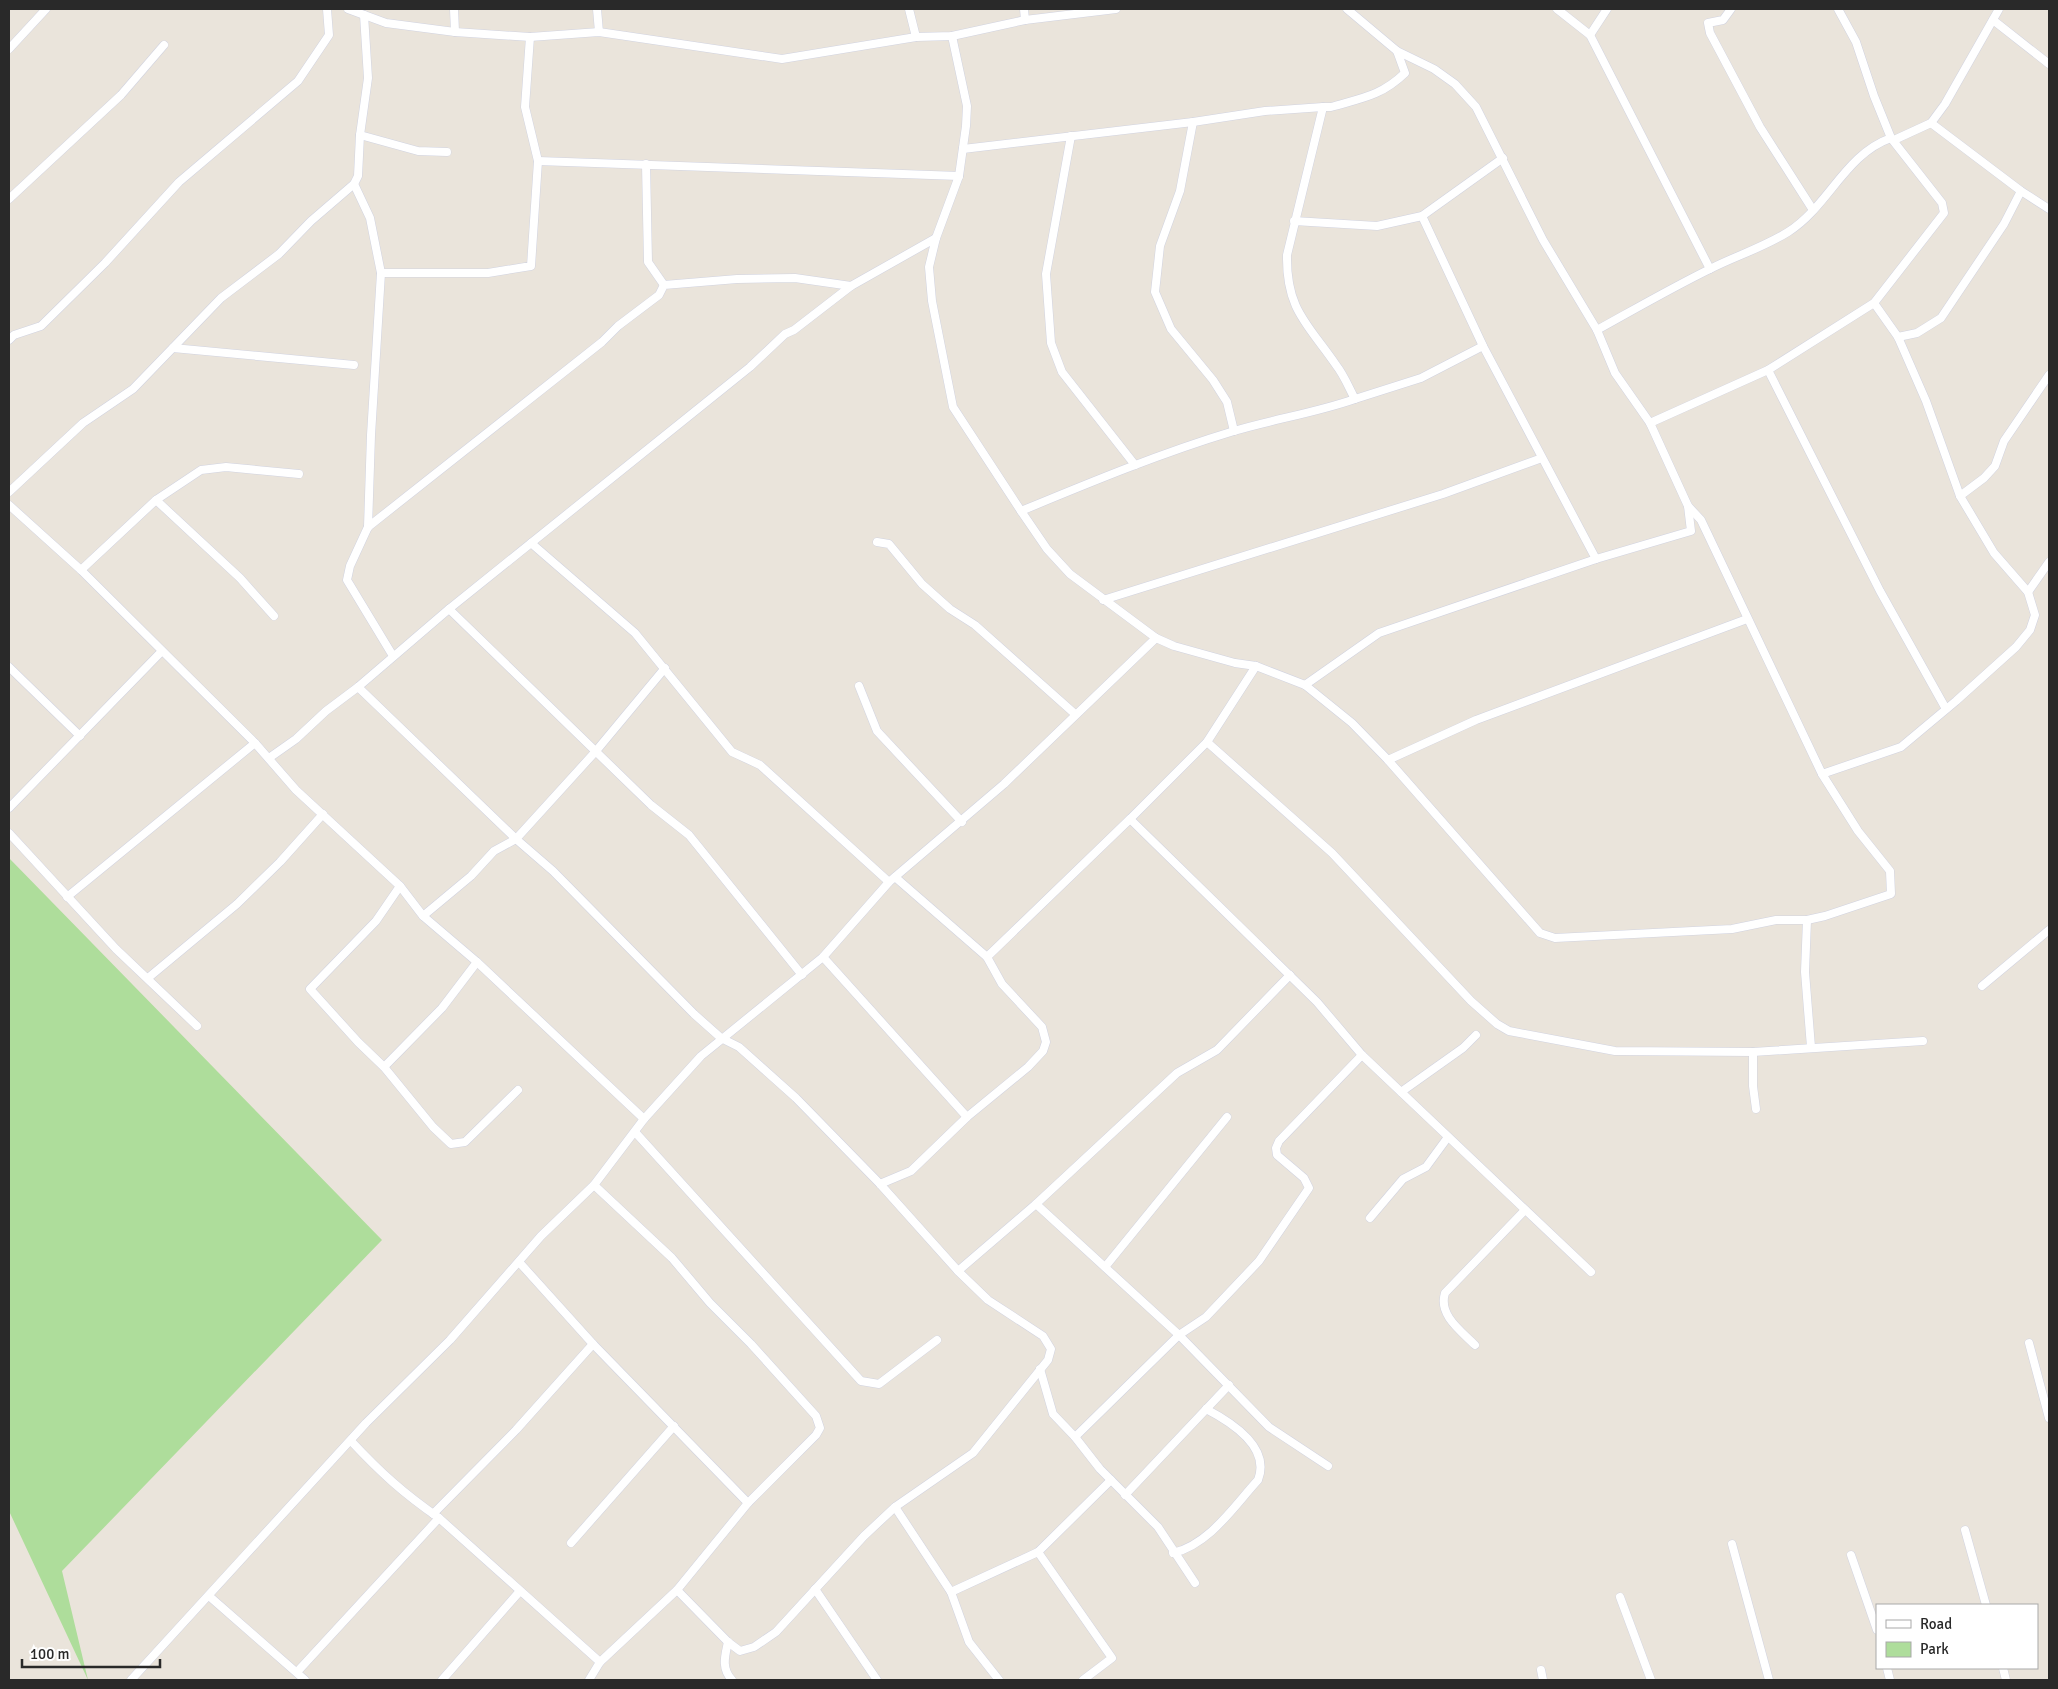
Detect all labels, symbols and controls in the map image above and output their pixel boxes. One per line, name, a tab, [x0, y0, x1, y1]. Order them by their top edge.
legend	[1876, 1604, 2038, 1669]
text: Road	[1920, 1615, 1952, 1633]
scale bar	[22, 1636, 160, 1668]
text: Park	[1920, 1640, 1949, 1658]
text: 100 m	[30, 1645, 70, 1663]

